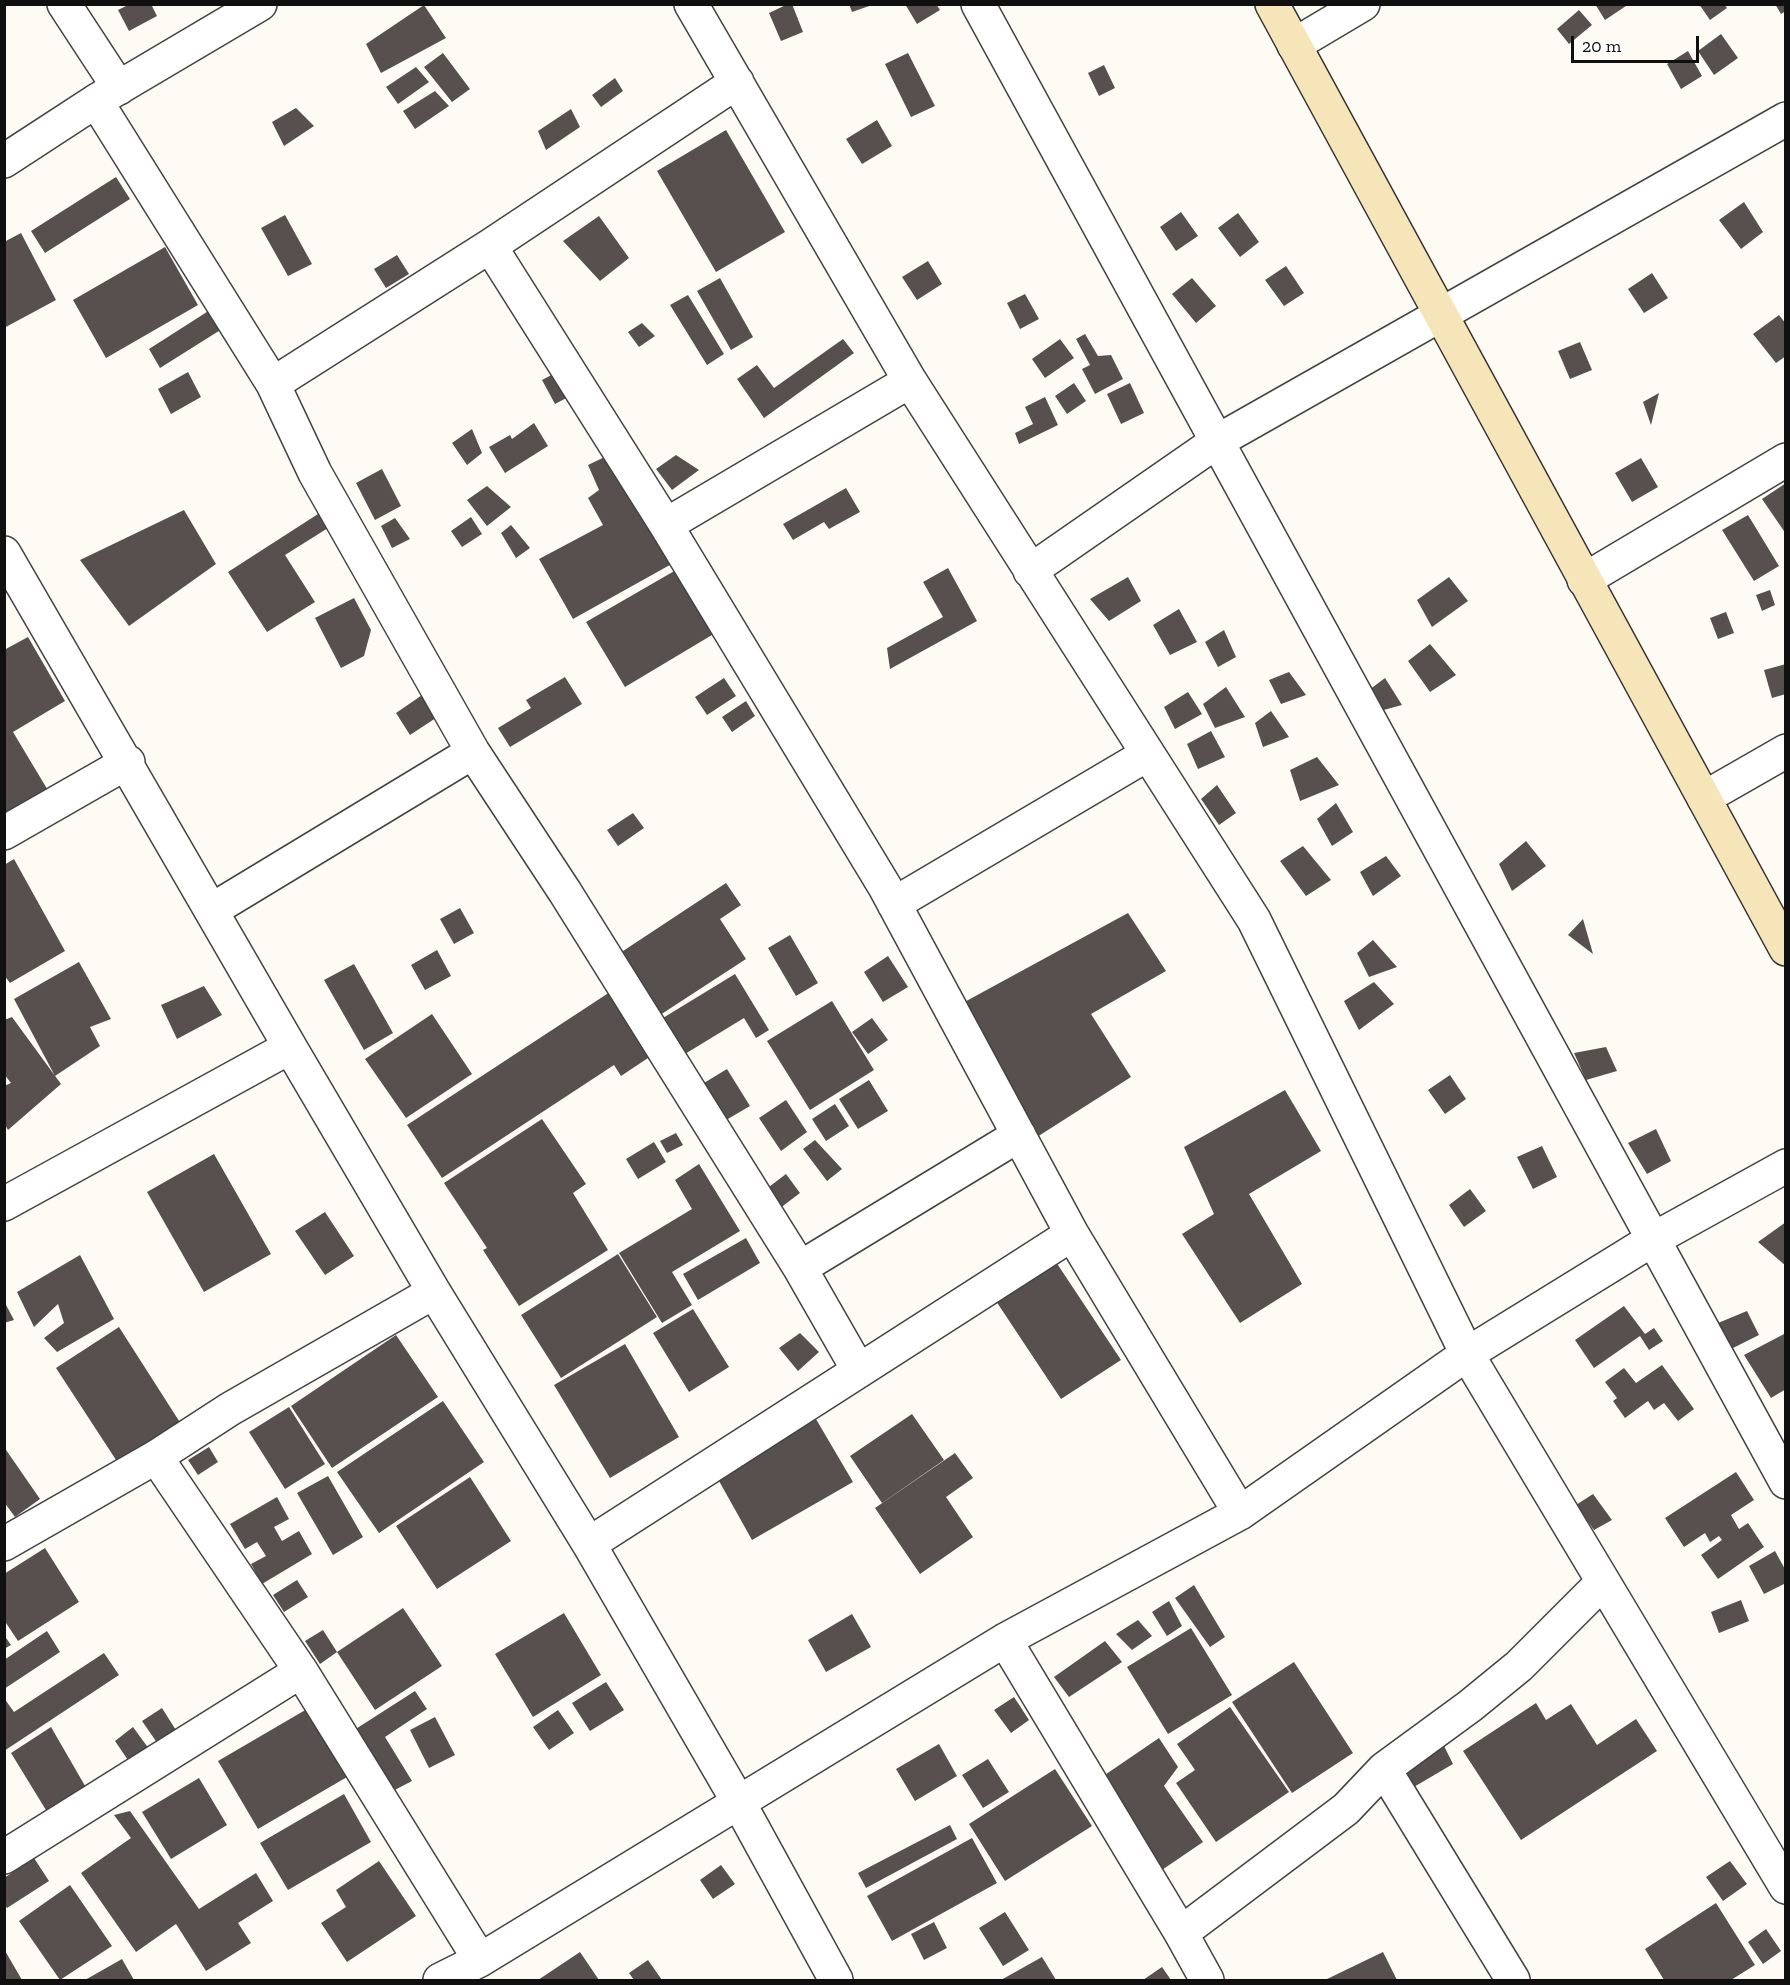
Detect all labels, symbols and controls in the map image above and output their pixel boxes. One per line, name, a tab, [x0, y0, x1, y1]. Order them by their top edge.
scale bar	[1574, 24, 1702, 62]
text: 20 m	[1582, 35, 1621, 57]

